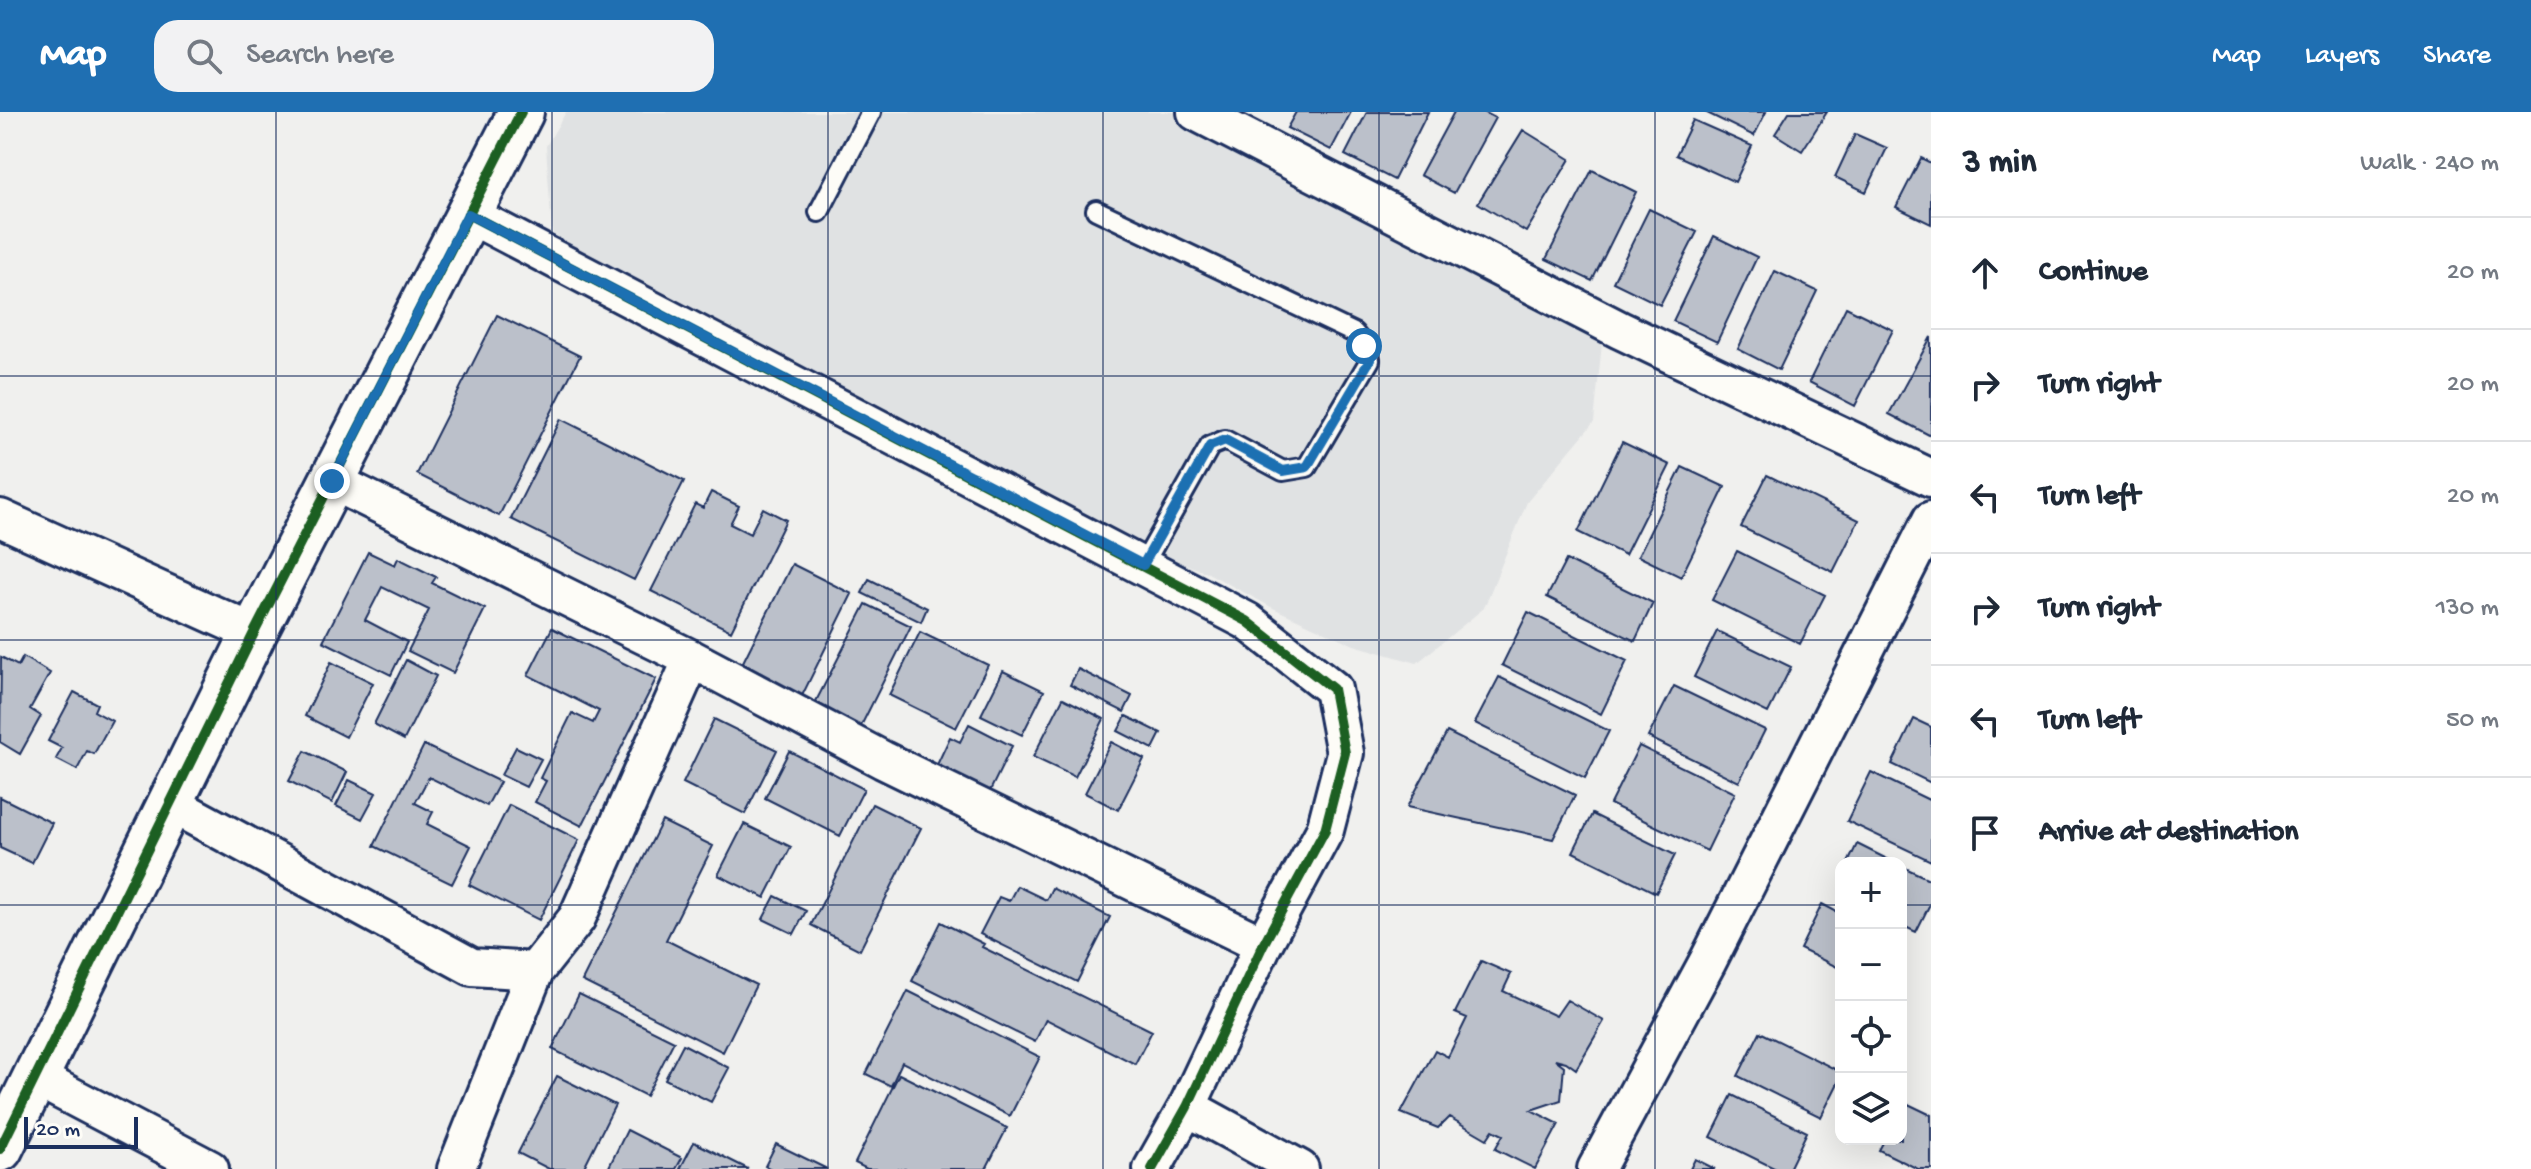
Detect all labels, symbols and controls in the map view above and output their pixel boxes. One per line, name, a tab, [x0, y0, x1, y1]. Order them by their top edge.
search box	[154, 20, 714, 92]
text: Map	[40, 34, 106, 78]
icon: search	[182, 34, 226, 78]
text: Search here	[246, 39, 394, 74]
text: Map	[2212, 40, 2261, 73]
text: Layers	[2305, 40, 2379, 73]
text: Share	[2423, 40, 2491, 73]
text: 3 min	[1963, 144, 2036, 184]
text: Walk · 240 m	[2360, 149, 2499, 180]
icon: ahead	[1963, 251, 2007, 295]
text: Continue	[2039, 256, 2148, 291]
text: 20 m	[2447, 258, 2499, 289]
route start	[1346, 328, 1382, 364]
icon: right	[1963, 363, 2007, 407]
text: Turn right	[2039, 368, 2159, 403]
text: 20 m	[2447, 370, 2499, 401]
route end	[314, 463, 350, 499]
icon: left	[1963, 475, 2007, 519]
text: Turn left	[2039, 480, 2140, 515]
text: 20 m	[2447, 482, 2499, 513]
icon: right	[1963, 587, 2007, 631]
text: Turn right	[2039, 592, 2159, 627]
text: 130 m	[2436, 594, 2499, 625]
icon: left	[1963, 699, 2007, 743]
text: Turn left	[2039, 704, 2140, 739]
text: 50 m	[2446, 706, 2499, 737]
icon: arrive	[1963, 811, 2007, 855]
text: Arrive at destination	[2039, 816, 2299, 851]
map controls	[1835, 857, 1907, 1145]
button: +	[1835, 857, 1907, 929]
button: −	[1835, 929, 1907, 1001]
button: locate	[1835, 1001, 1907, 1073]
button: layers	[1835, 1073, 1907, 1145]
scale bar	[24, 1113, 138, 1149]
text: 20 m	[36, 1118, 80, 1144]

